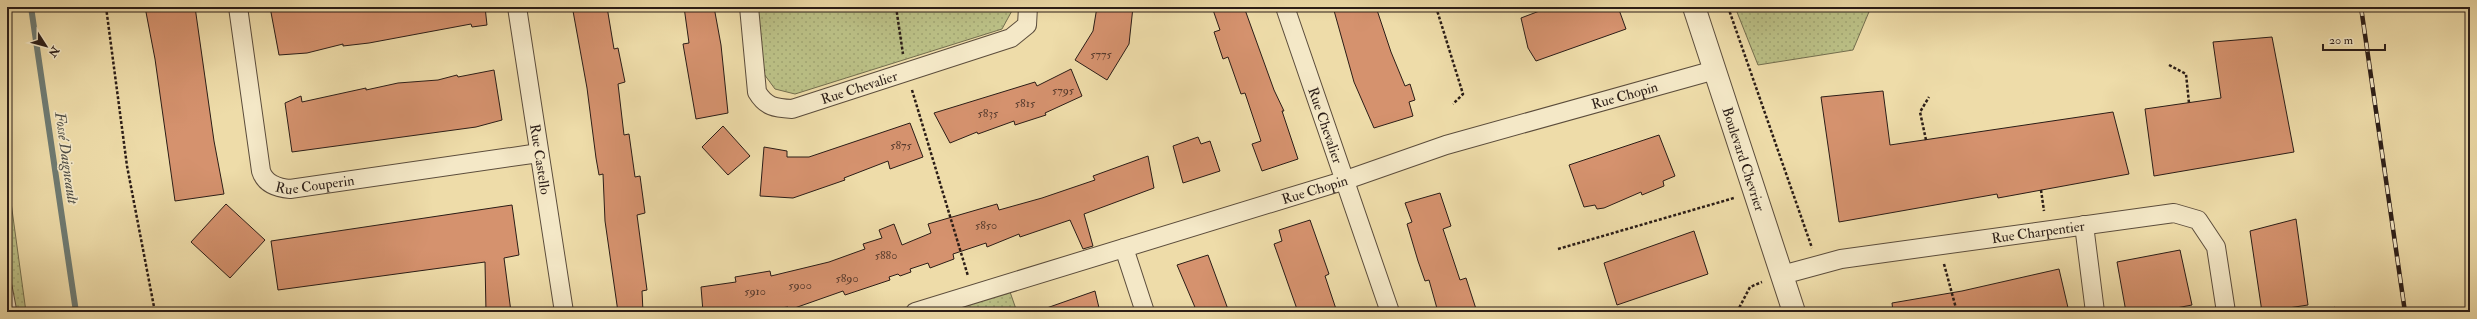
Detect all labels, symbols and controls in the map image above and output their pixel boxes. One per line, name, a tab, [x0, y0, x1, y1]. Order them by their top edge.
north arrow	[26, 26, 66, 66]
scale bar	[2323, 26, 2385, 52]
text: 20 m	[2329, 33, 2354, 48]
text: N	[45, 43, 62, 60]
house number: 5775	[1090, 47, 1113, 62]
street label: Rue Chevalier	[819, 67, 900, 108]
street label: Rue Chopin	[1589, 78, 1660, 113]
house number: 5795	[1052, 83, 1075, 98]
street label: Rue Chevalier	[1305, 85, 1347, 166]
house number: 5815	[1015, 96, 1036, 111]
street label: Boulevard Chevrier	[1719, 105, 1769, 214]
house number: 5835	[978, 106, 999, 121]
water label: Fossé Daigneault	[50, 110, 82, 206]
street label: Rue Castello	[527, 123, 554, 196]
house number: 5875	[890, 138, 913, 153]
street label: Rue Couperin	[274, 171, 355, 198]
street label: Rue Chopin	[1280, 171, 1350, 208]
street label: Rue Charpentier	[1990, 217, 2086, 247]
house number: 5850	[975, 218, 997, 233]
house number: 5880	[875, 248, 897, 263]
house number: 5890	[835, 271, 859, 286]
house number: 5900	[788, 278, 812, 293]
house number: 5910	[744, 284, 766, 299]

